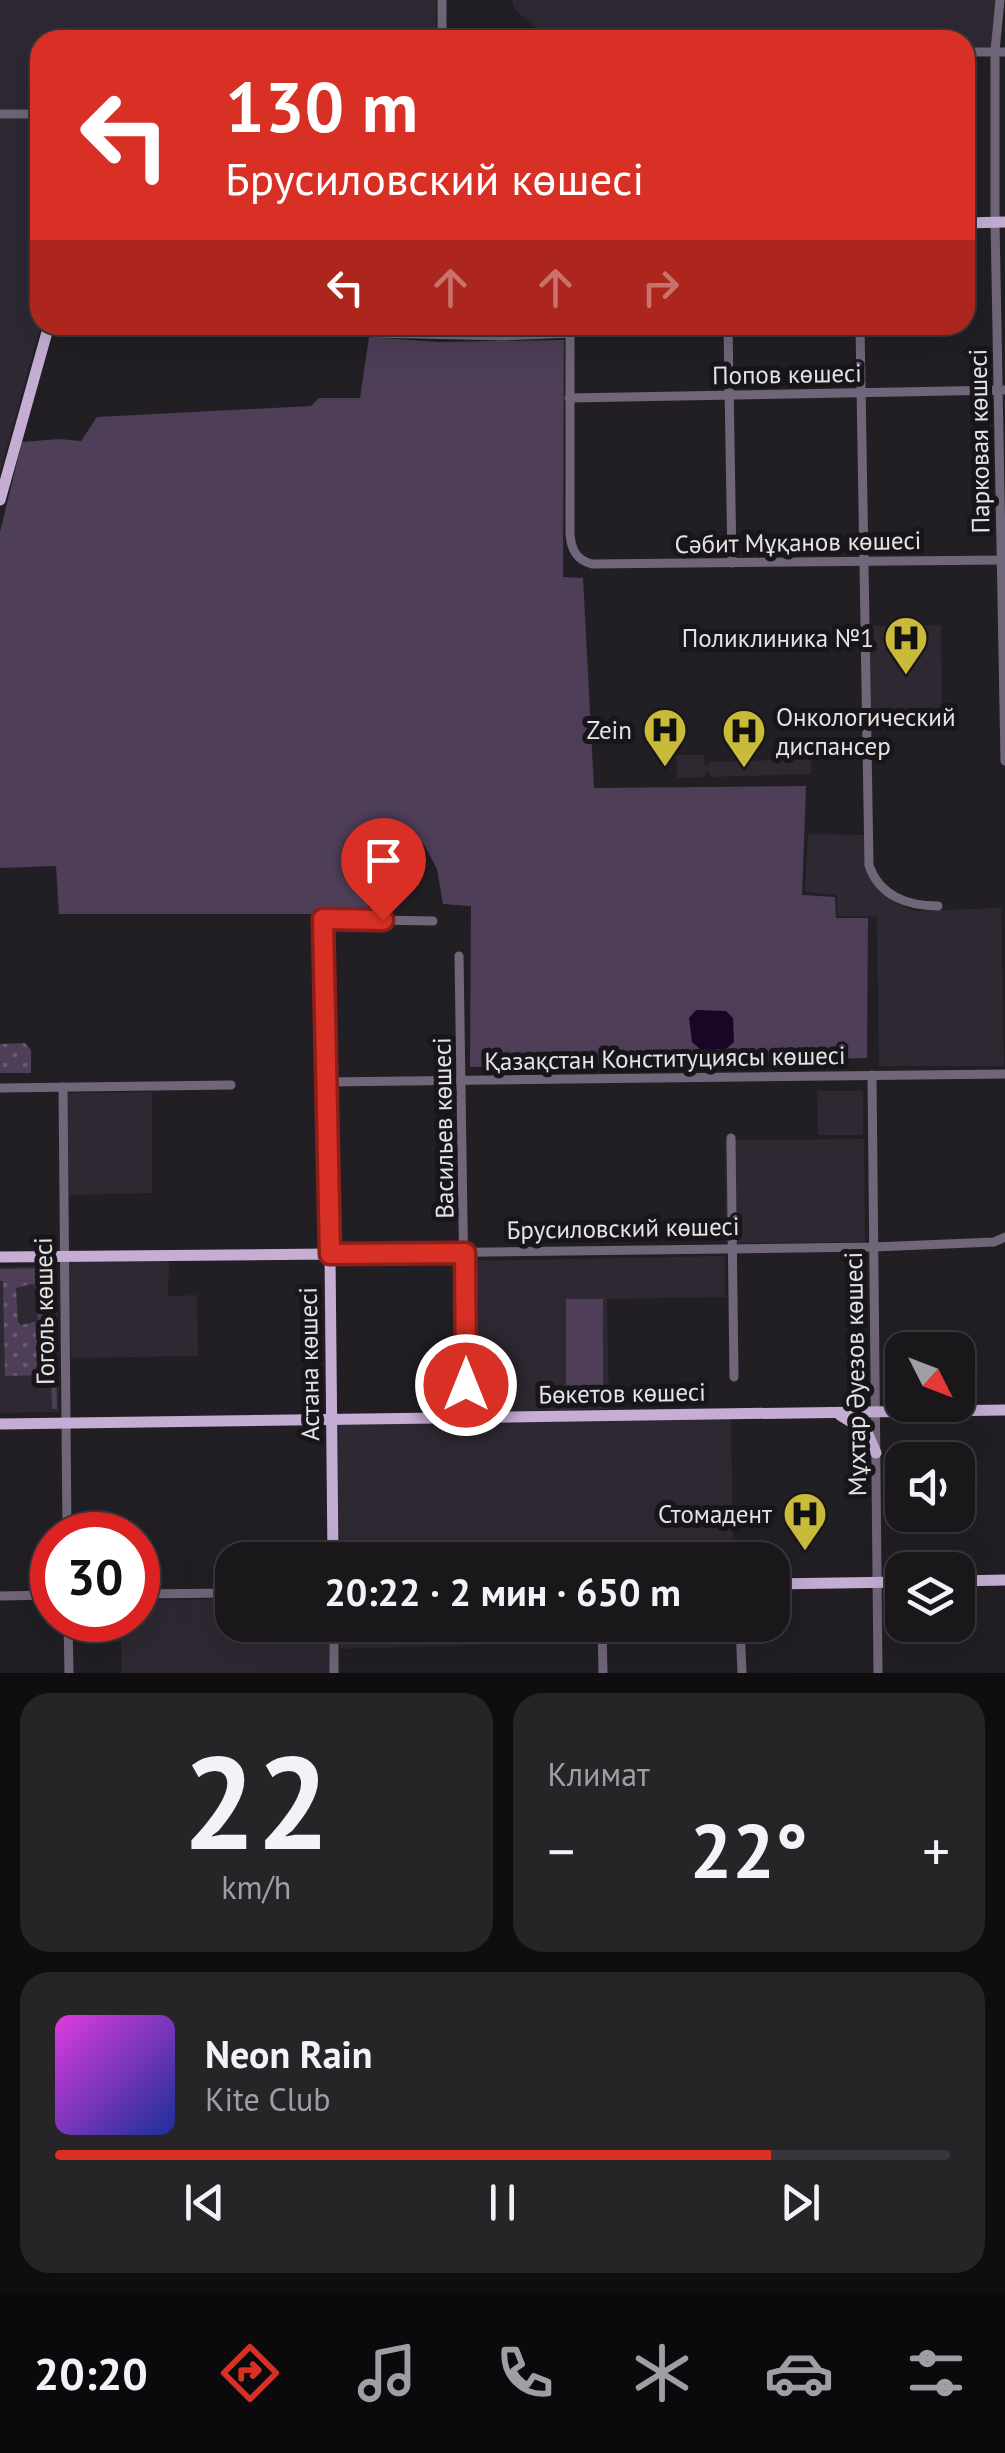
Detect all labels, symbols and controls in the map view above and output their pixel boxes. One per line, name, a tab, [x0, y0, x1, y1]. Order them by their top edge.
text: 130 m	[225, 61, 418, 151]
icon: left	[60, 70, 190, 200]
text: Брусиловский көшесі	[225, 149, 644, 207]
icon: left	[318, 260, 373, 315]
icon: ahead	[423, 260, 478, 315]
icon: ahead	[528, 260, 583, 315]
icon: right	[633, 260, 688, 315]
street label: Парковая көшесі	[961, 348, 997, 534]
street label: Попов көшесі	[712, 357, 862, 391]
street label: Сәбит Мұқанов көшесі	[674, 524, 922, 560]
hospital icon: Поликлиника №1	[883, 615, 929, 676]
place label: Поликлиника №1	[682, 622, 874, 654]
place label: Онкологический диспансер	[776, 701, 956, 762]
hospital icon: Zein	[642, 707, 688, 768]
hospital icon: Онкологический диспансер	[721, 708, 767, 769]
place label: Zein	[587, 714, 632, 746]
pin	[341, 818, 426, 921]
icon: arrive	[356, 833, 411, 888]
street label: Васильев көшесі	[425, 1037, 461, 1219]
street label: Қазақстан Конституциясы көшесі	[484, 1039, 846, 1077]
street label: Брусиловский көшесі	[506, 1210, 740, 1246]
street label: Гоголь көшесі	[27, 1237, 61, 1385]
street label: Мұхтар Әуезов көшесі	[837, 1251, 873, 1497]
street label: Астана көшесі	[292, 1287, 326, 1441]
north arrow	[885, 1332, 975, 1422]
map controls	[885, 1332, 975, 1642]
position arrow	[414, 1333, 518, 1437]
street label: Бөкетов көшесі	[538, 1376, 706, 1410]
button: sound	[885, 1442, 975, 1532]
hospital icon: Стомадент	[782, 1491, 828, 1552]
place label: Стомадент	[658, 1498, 772, 1530]
speed limit sign: 30	[30, 1512, 160, 1642]
button: layers	[885, 1552, 975, 1642]
text: 20:22 · 2 мин · 650 m	[324, 1567, 681, 1616]
text: 22	[183, 1717, 330, 1885]
text: Климат	[548, 1753, 650, 1795]
text: 22°	[690, 1802, 808, 1899]
text: −	[548, 1815, 575, 1886]
text: +	[922, 1815, 950, 1886]
text: km/h	[221, 1866, 291, 1908]
text: Neon Rain	[205, 2029, 372, 2078]
text: Kite Club	[205, 2078, 331, 2120]
icon: previous	[177, 2175, 232, 2230]
icon: pause	[475, 2175, 530, 2230]
icon: next	[773, 2175, 828, 2230]
icon: directions	[215, 2338, 285, 2408]
icon: music	[352, 2338, 422, 2408]
icon: phone	[490, 2338, 560, 2408]
icon: climate	[627, 2338, 697, 2408]
icon: car	[764, 2338, 834, 2408]
icon: filters	[901, 2338, 971, 2408]
text: 20:20	[34, 2344, 148, 2402]

